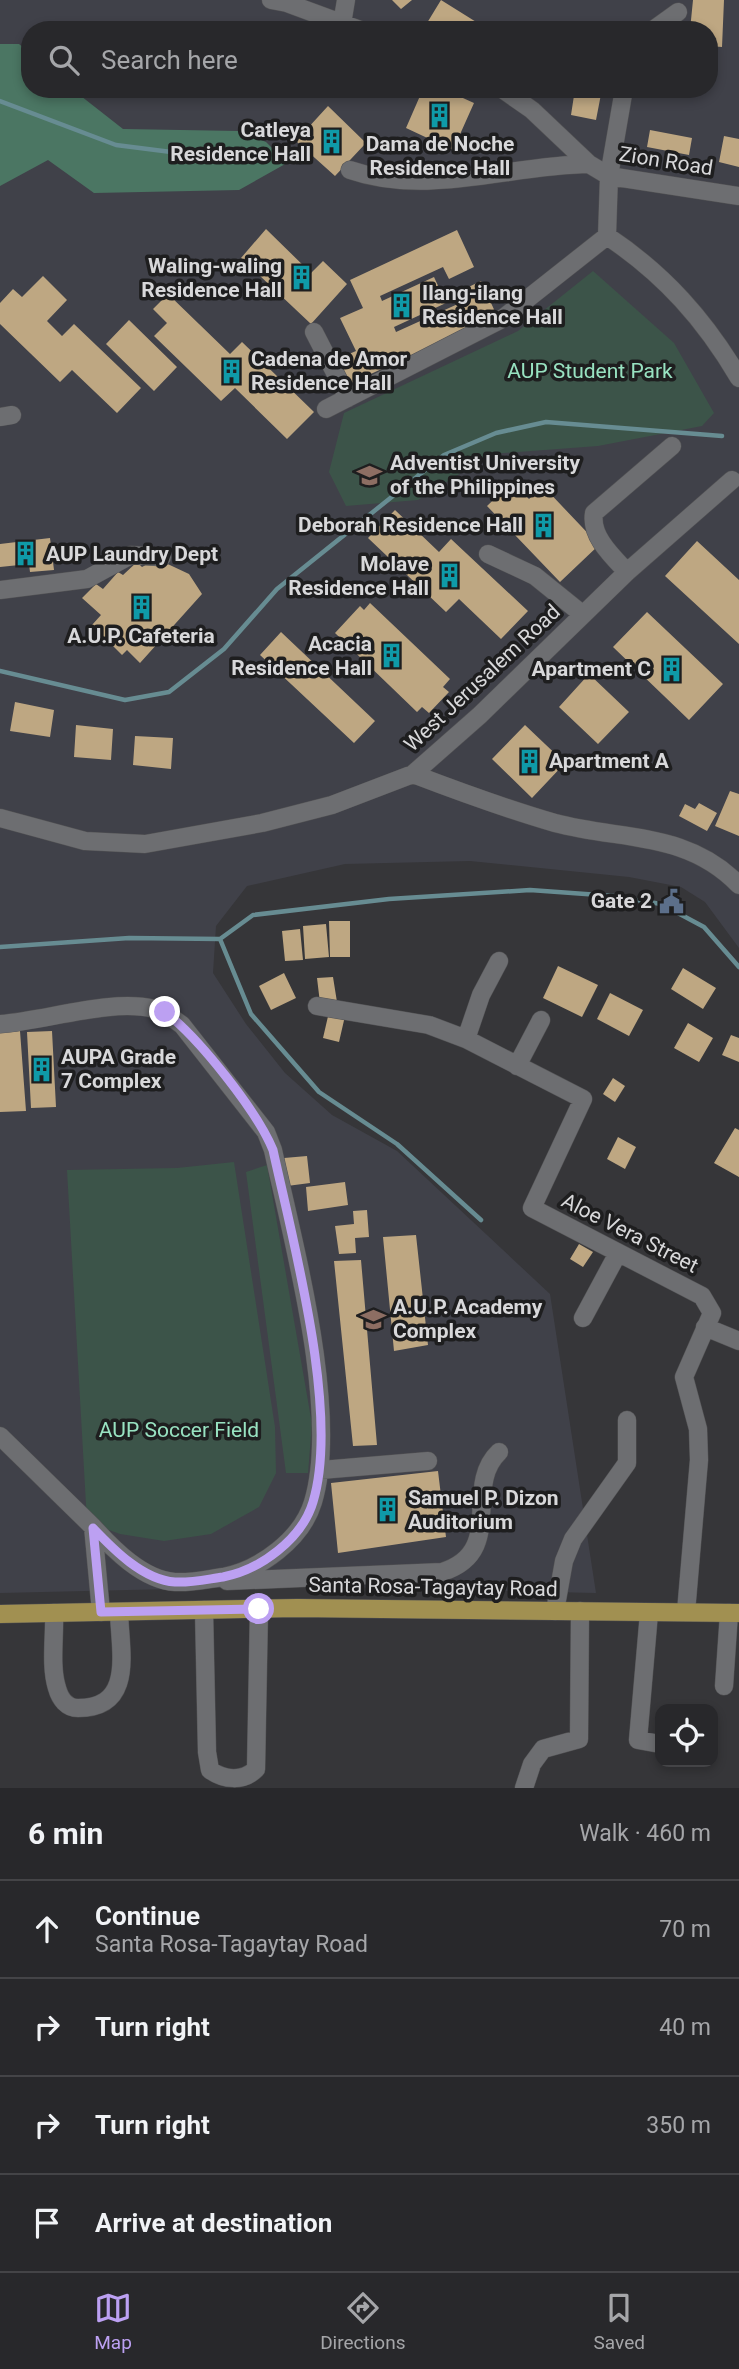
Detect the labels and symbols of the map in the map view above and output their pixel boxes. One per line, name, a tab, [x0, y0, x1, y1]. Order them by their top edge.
building icon: Dama de Noche Residence Hall	[426, 101, 454, 129]
place label: Catleya Residence Hall	[170, 118, 311, 166]
building icon: Catleya Residence Hall	[317, 128, 345, 156]
place label: Dama de Noche Residence Hall	[366, 132, 514, 180]
street label: Zion Road	[617, 142, 715, 180]
place label: Waling-waling Residence Hall	[141, 254, 282, 302]
building icon: Waling-waling Residence Hall	[288, 264, 316, 292]
place label: Ilang-ilang Residence Hall	[422, 281, 563, 329]
building icon: Ilang-ilang Residence Hall	[388, 291, 416, 319]
place label: Cadena de Amor Residence Hall	[251, 347, 408, 395]
building icon: Cadena de Amor Residence Hall	[217, 357, 245, 385]
park label: AUP Student Park	[507, 359, 673, 383]
place label: Adventist University of the Philippines	[390, 451, 580, 499]
school or university icon: Adventist University of the Philippines	[356, 461, 384, 489]
building icon: Deborah Residence Hall	[529, 511, 557, 539]
place label: Deborah Residence Hall	[298, 513, 523, 537]
building icon: AUP Laundry Dept	[12, 540, 40, 568]
place label: AUP Laundry Dept	[46, 542, 218, 566]
place label: Molave Residence Hall	[288, 552, 429, 600]
building icon: Molave Residence Hall	[435, 562, 463, 590]
building icon: A.U.P. Cafeteria	[127, 593, 155, 621]
street label: West Jerusalem Road	[399, 600, 565, 756]
place label: A.U.P. Cafeteria	[67, 624, 215, 648]
place label: Acacia Residence Hall	[231, 632, 372, 680]
building icon: Acacia Residence Hall	[378, 642, 406, 670]
building icon: Apartment C	[657, 655, 685, 683]
place label: Apartment C	[531, 657, 651, 681]
building icon: Apartment A	[515, 747, 543, 775]
place label: Apartment A	[549, 749, 670, 773]
public building icon: Gate 2	[658, 887, 686, 915]
place label: Gate 2	[591, 889, 652, 913]
route end	[149, 996, 180, 1027]
place label: AUPA Grade 7 Complex	[61, 1045, 176, 1093]
building icon: AUPA Grade 7 Complex	[27, 1055, 55, 1083]
street label: Aloe Vera Street	[558, 1188, 702, 1278]
place label: A.U.P. Academy Complex	[393, 1295, 543, 1343]
school or university icon: A.U.P. Academy Complex	[359, 1305, 387, 1333]
park label: AUP Soccer Field	[99, 1418, 259, 1442]
place label: Samuel P. Dizon Auditorium	[408, 1486, 559, 1534]
building icon: Samuel P. Dizon Auditorium	[374, 1496, 402, 1524]
street label: Santa Rosa-Tagaytay Road	[308, 1573, 558, 1601]
route start	[243, 1593, 274, 1624]

